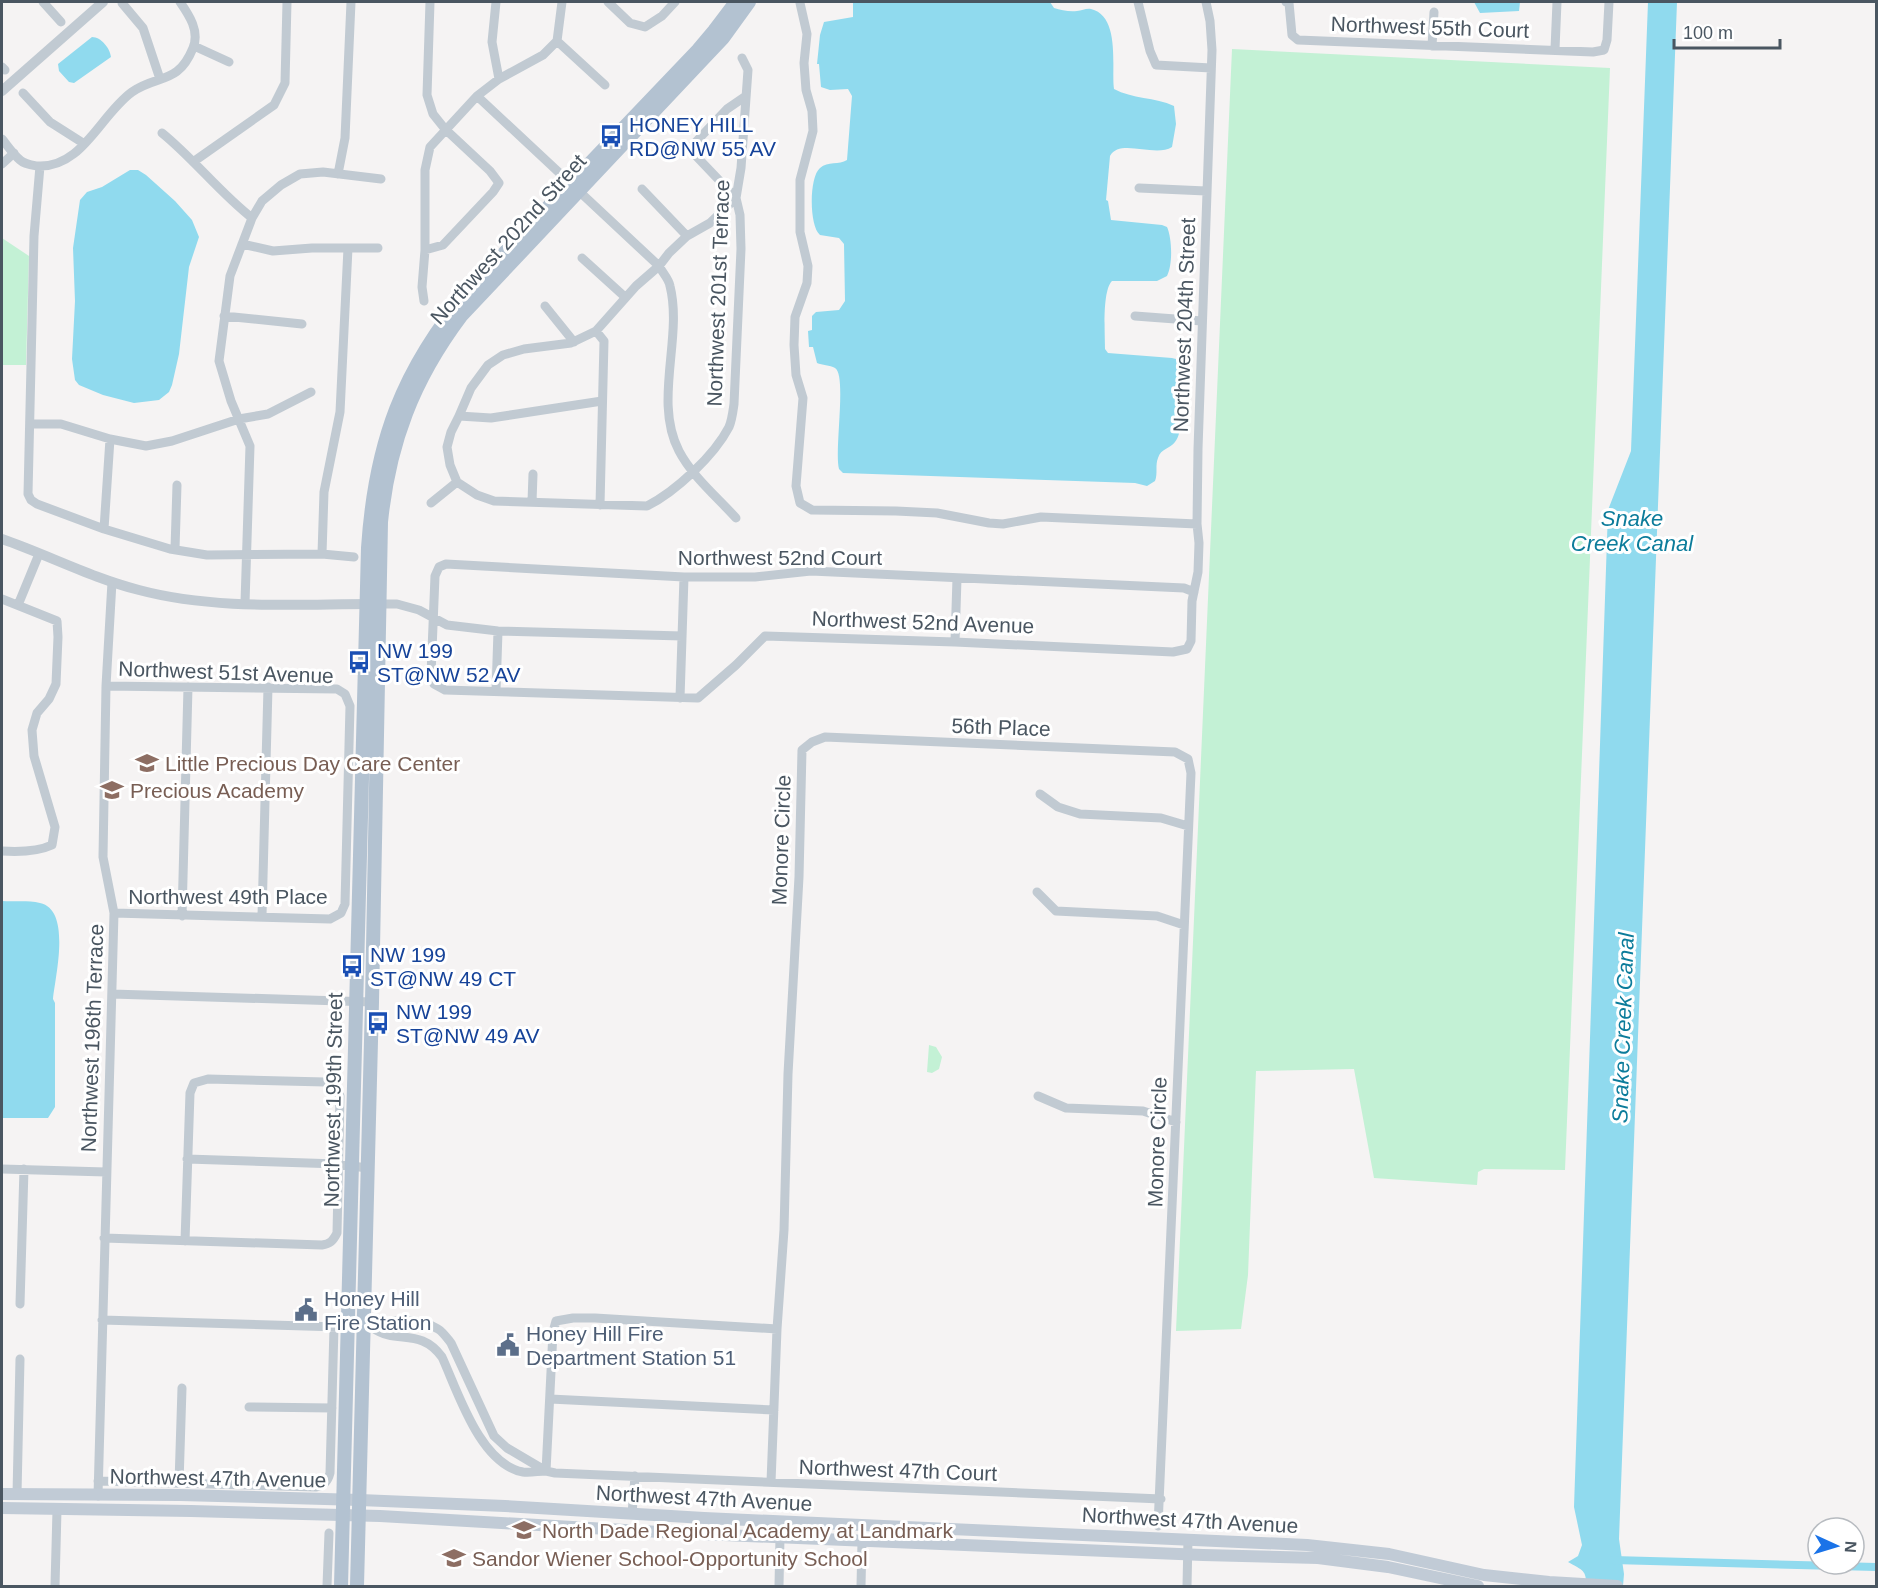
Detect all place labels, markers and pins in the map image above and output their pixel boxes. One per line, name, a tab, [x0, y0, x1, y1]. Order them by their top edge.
place label: HONEY HILL RD@NW 55 AV	[629, 113, 776, 160]
bus stop icon: HONEY HILL RD@NW 55 AV	[598, 123, 624, 149]
place label: NW 199 ST@NW 52 AV	[377, 639, 520, 686]
bus stop icon: NW 199 ST@NW 52 AV	[346, 649, 372, 675]
school or university icon: Little Precious Day Care Center	[134, 750, 160, 776]
place label: Little Precious Day Care Center	[165, 752, 460, 775]
school or university icon: Precious Academy	[99, 777, 125, 803]
place label: Precious Academy	[130, 779, 304, 802]
place label: NW 199 ST@NW 49 CT	[370, 943, 516, 990]
bus stop icon: NW 199 ST@NW 49 CT	[339, 953, 365, 979]
place label: NW 199 ST@NW 49 AV	[396, 1000, 539, 1047]
bus stop icon: NW 199 ST@NW 49 AV	[365, 1010, 391, 1036]
place label: Honey Hill Fire Station	[324, 1287, 431, 1334]
public building icon: Honey Hill Fire Station	[293, 1297, 319, 1323]
place label: Honey Hill Fire Department Station 51	[526, 1322, 736, 1369]
public building icon: Honey Hill Fire Department Station 51	[495, 1332, 521, 1358]
school or university icon: North Dade Regional Academy at Landmark	[511, 1517, 537, 1543]
place label: North Dade Regional Academy at Landmark	[542, 1519, 953, 1542]
school or university icon: Sandor Wiener School-Opportunity School	[441, 1545, 467, 1571]
place label: Sandor Wiener School-Opportunity School	[472, 1547, 868, 1570]

